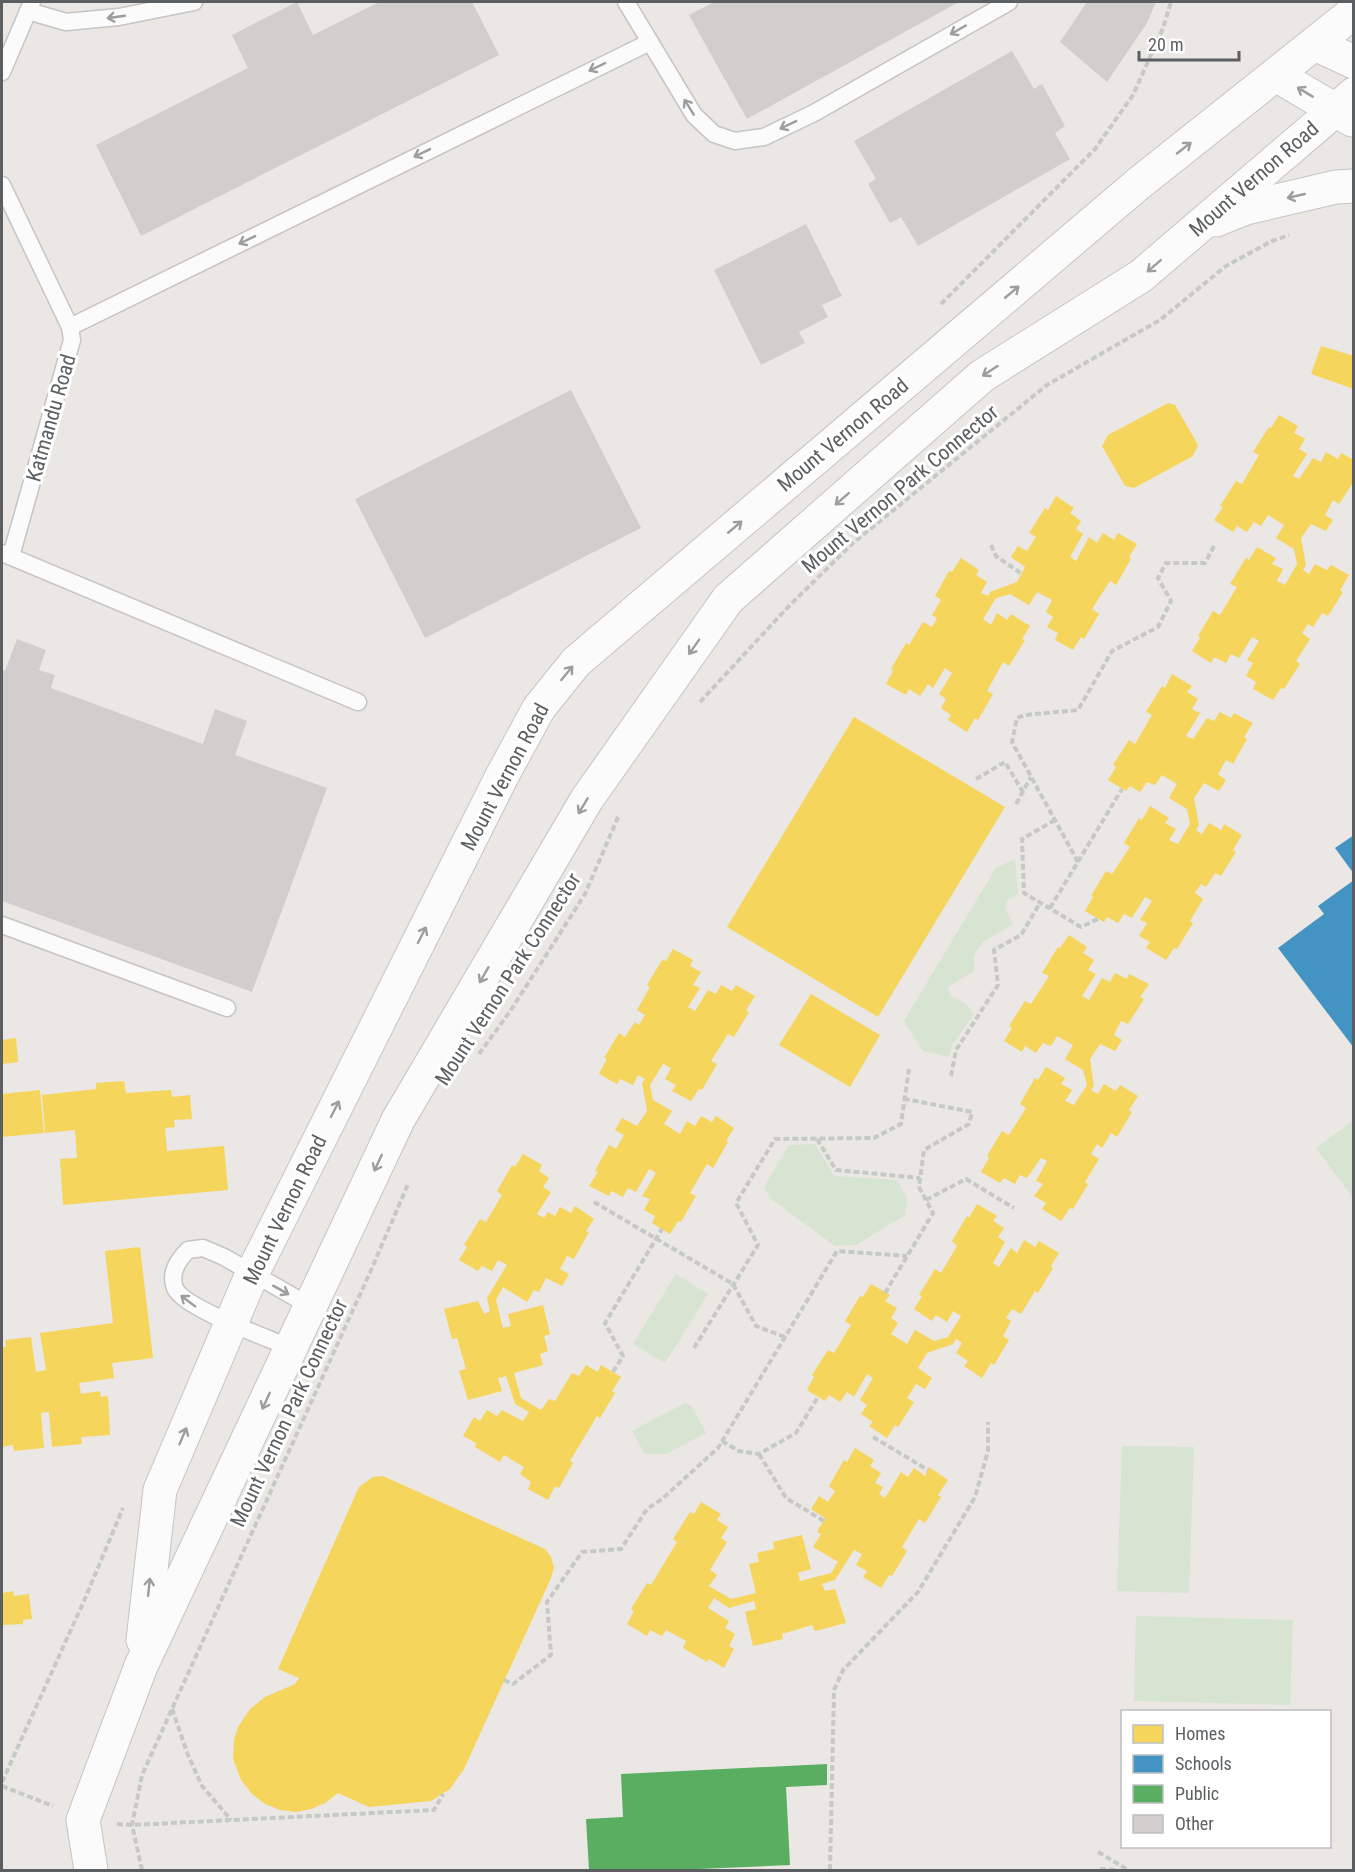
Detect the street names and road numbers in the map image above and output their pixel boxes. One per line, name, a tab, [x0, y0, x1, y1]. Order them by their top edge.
street label: Mount Vernon Road	[1185, 116, 1323, 242]
street label: Katmandu Road	[21, 352, 81, 484]
street label: Mount Vernon Road	[773, 373, 913, 497]
street label: Mount Vernon Park Connector	[797, 400, 1003, 578]
street label: Mount Vernon Road	[456, 699, 554, 855]
street label: Mount Vernon Park Connector	[430, 868, 586, 1090]
street label: Mount Vernon Road	[238, 1131, 332, 1289]
street label: Mount Vernon Park Connector	[226, 1295, 352, 1531]

